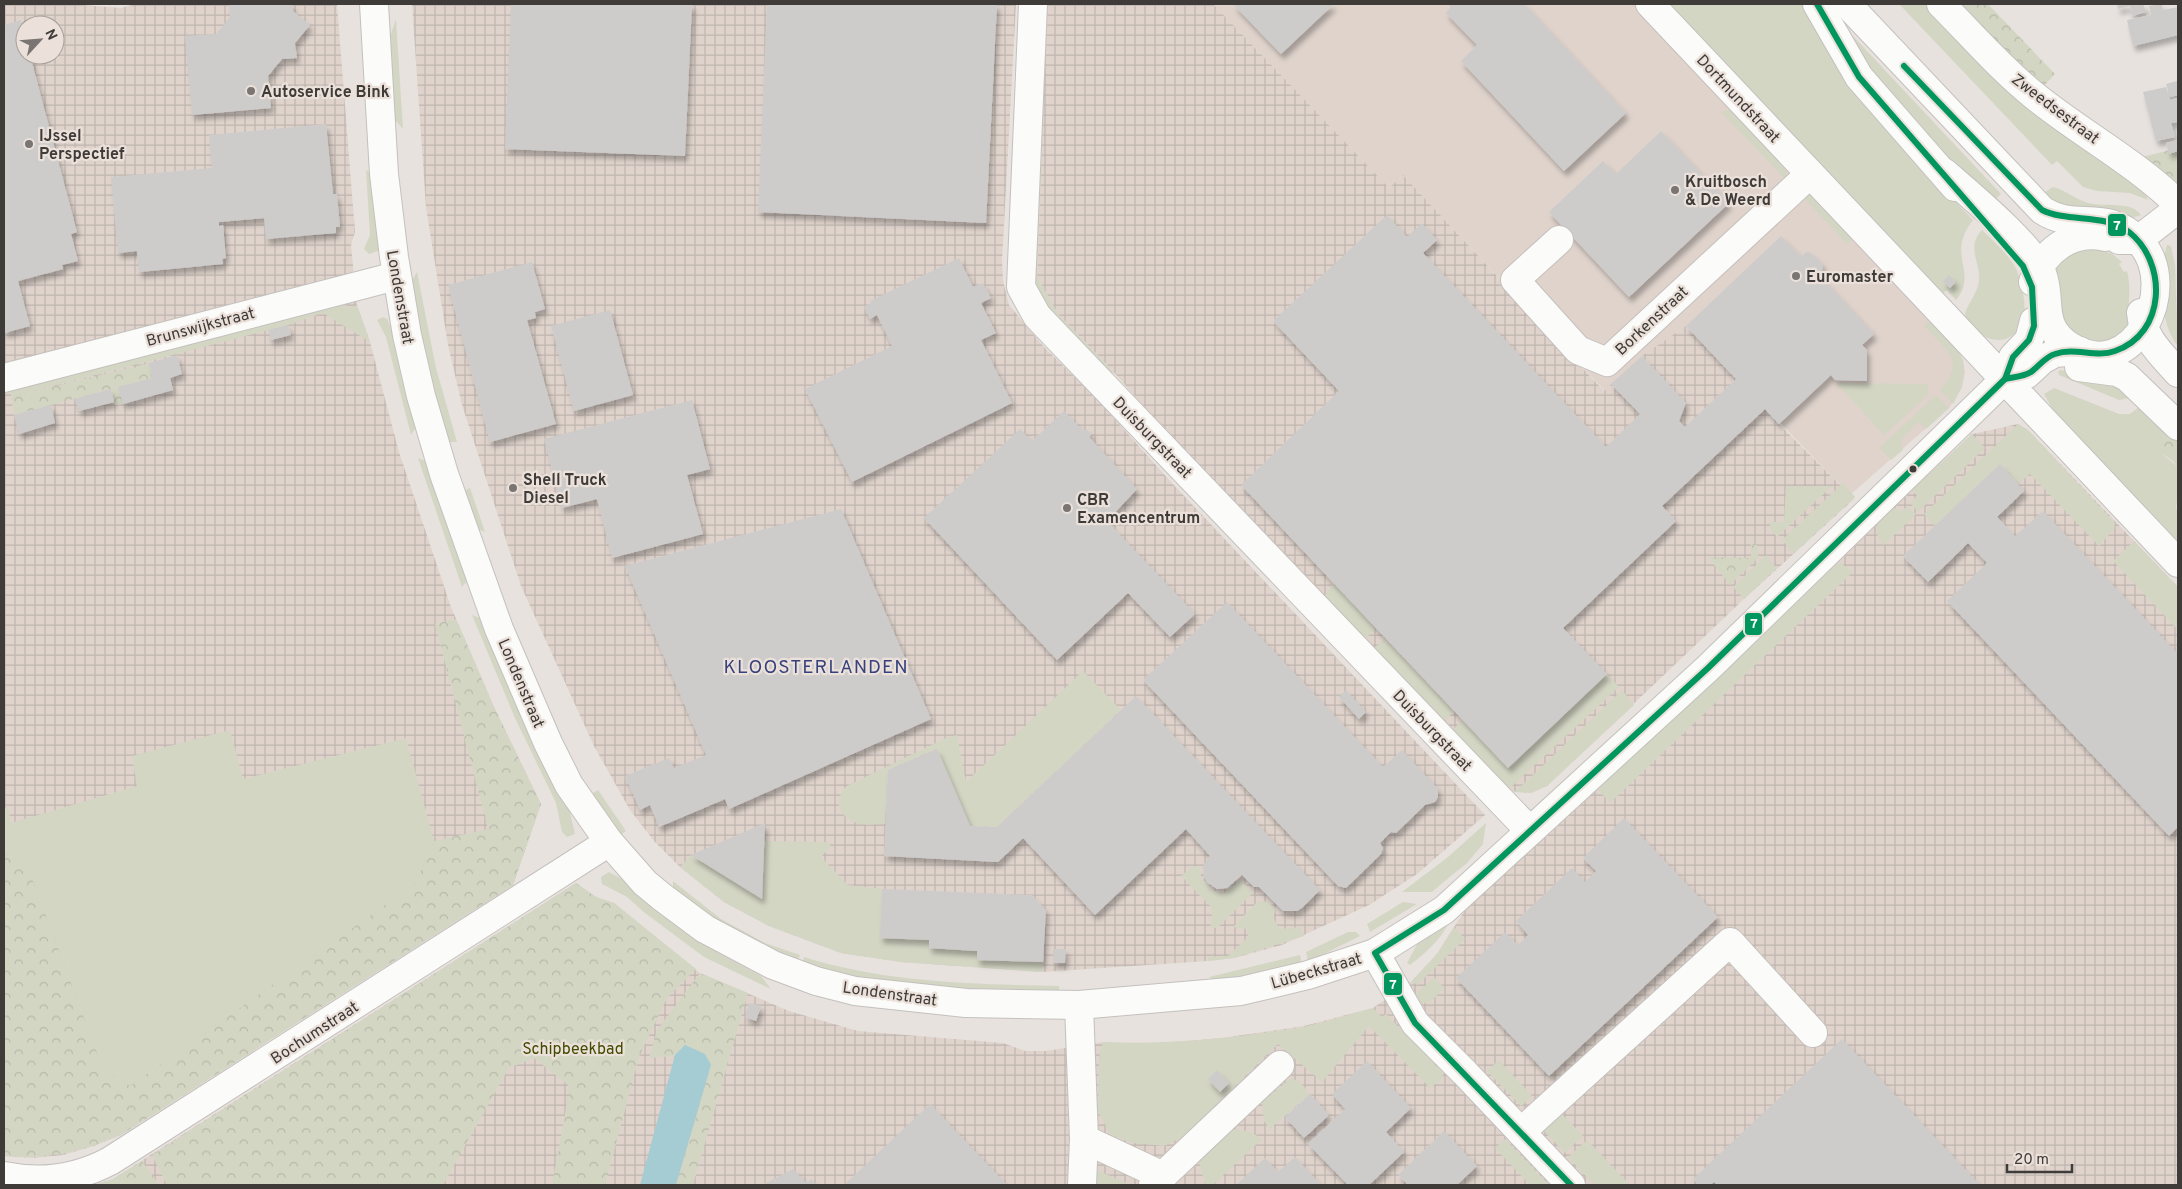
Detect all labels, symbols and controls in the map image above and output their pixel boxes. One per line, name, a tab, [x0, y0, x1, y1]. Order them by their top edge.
north arrow	[15, 15, 65, 65]
text: N	[40, 27, 60, 43]
street label: Dortmundstraat	[1691, 51, 1784, 148]
street label: Zweedsestraat	[2007, 70, 2103, 149]
place label: Autoservice Bink	[261, 83, 390, 103]
marker: Autoservice Bink	[245, 85, 257, 97]
place label: IJssel Perspectief	[39, 127, 125, 165]
marker: IJssel Perspectief	[23, 138, 35, 150]
place label: Kruitbosch & De Weerd	[1685, 173, 1771, 211]
marker: Kruitbosch & De Weerd	[1669, 184, 1681, 196]
line badge: 7	[2107, 213, 2127, 237]
text: 7	[2113, 218, 2121, 235]
street label: Londenstraat	[381, 249, 417, 346]
place label: Euromaster	[1806, 268, 1893, 288]
marker: Euromaster	[1790, 270, 1802, 282]
street label: Borkenstraat	[1612, 283, 1693, 360]
street label: Brunswijkstraat	[144, 304, 257, 352]
street label: Duisburgstraat	[1108, 393, 1196, 483]
unlabelled marker	[1908, 464, 1918, 474]
place label: Shell Truck Diesel	[523, 471, 607, 509]
marker: Shell Truck Diesel	[507, 482, 519, 494]
place label: CBR Examencentrum	[1077, 491, 1200, 529]
marker: CBR Examencentrum	[1061, 502, 1073, 514]
line badge: 7	[1744, 612, 1763, 636]
text: 7	[1750, 616, 1758, 633]
street label: Londenstraat	[492, 636, 548, 731]
district label: KLOOSTERLANDEN	[723, 656, 909, 680]
street label: Duisburgstraat	[1388, 686, 1476, 776]
street label: Lübeckstraat	[1269, 949, 1364, 994]
line badge: 7	[1383, 972, 1403, 996]
text: 7	[1389, 977, 1397, 994]
street label: Londenstraat	[841, 978, 938, 1012]
street label: Bochumstraat	[267, 998, 363, 1070]
park label: Schipbeekbad	[522, 1040, 624, 1060]
scale bar	[2007, 1142, 2072, 1174]
text: 20 m	[2014, 1151, 2049, 1170]

